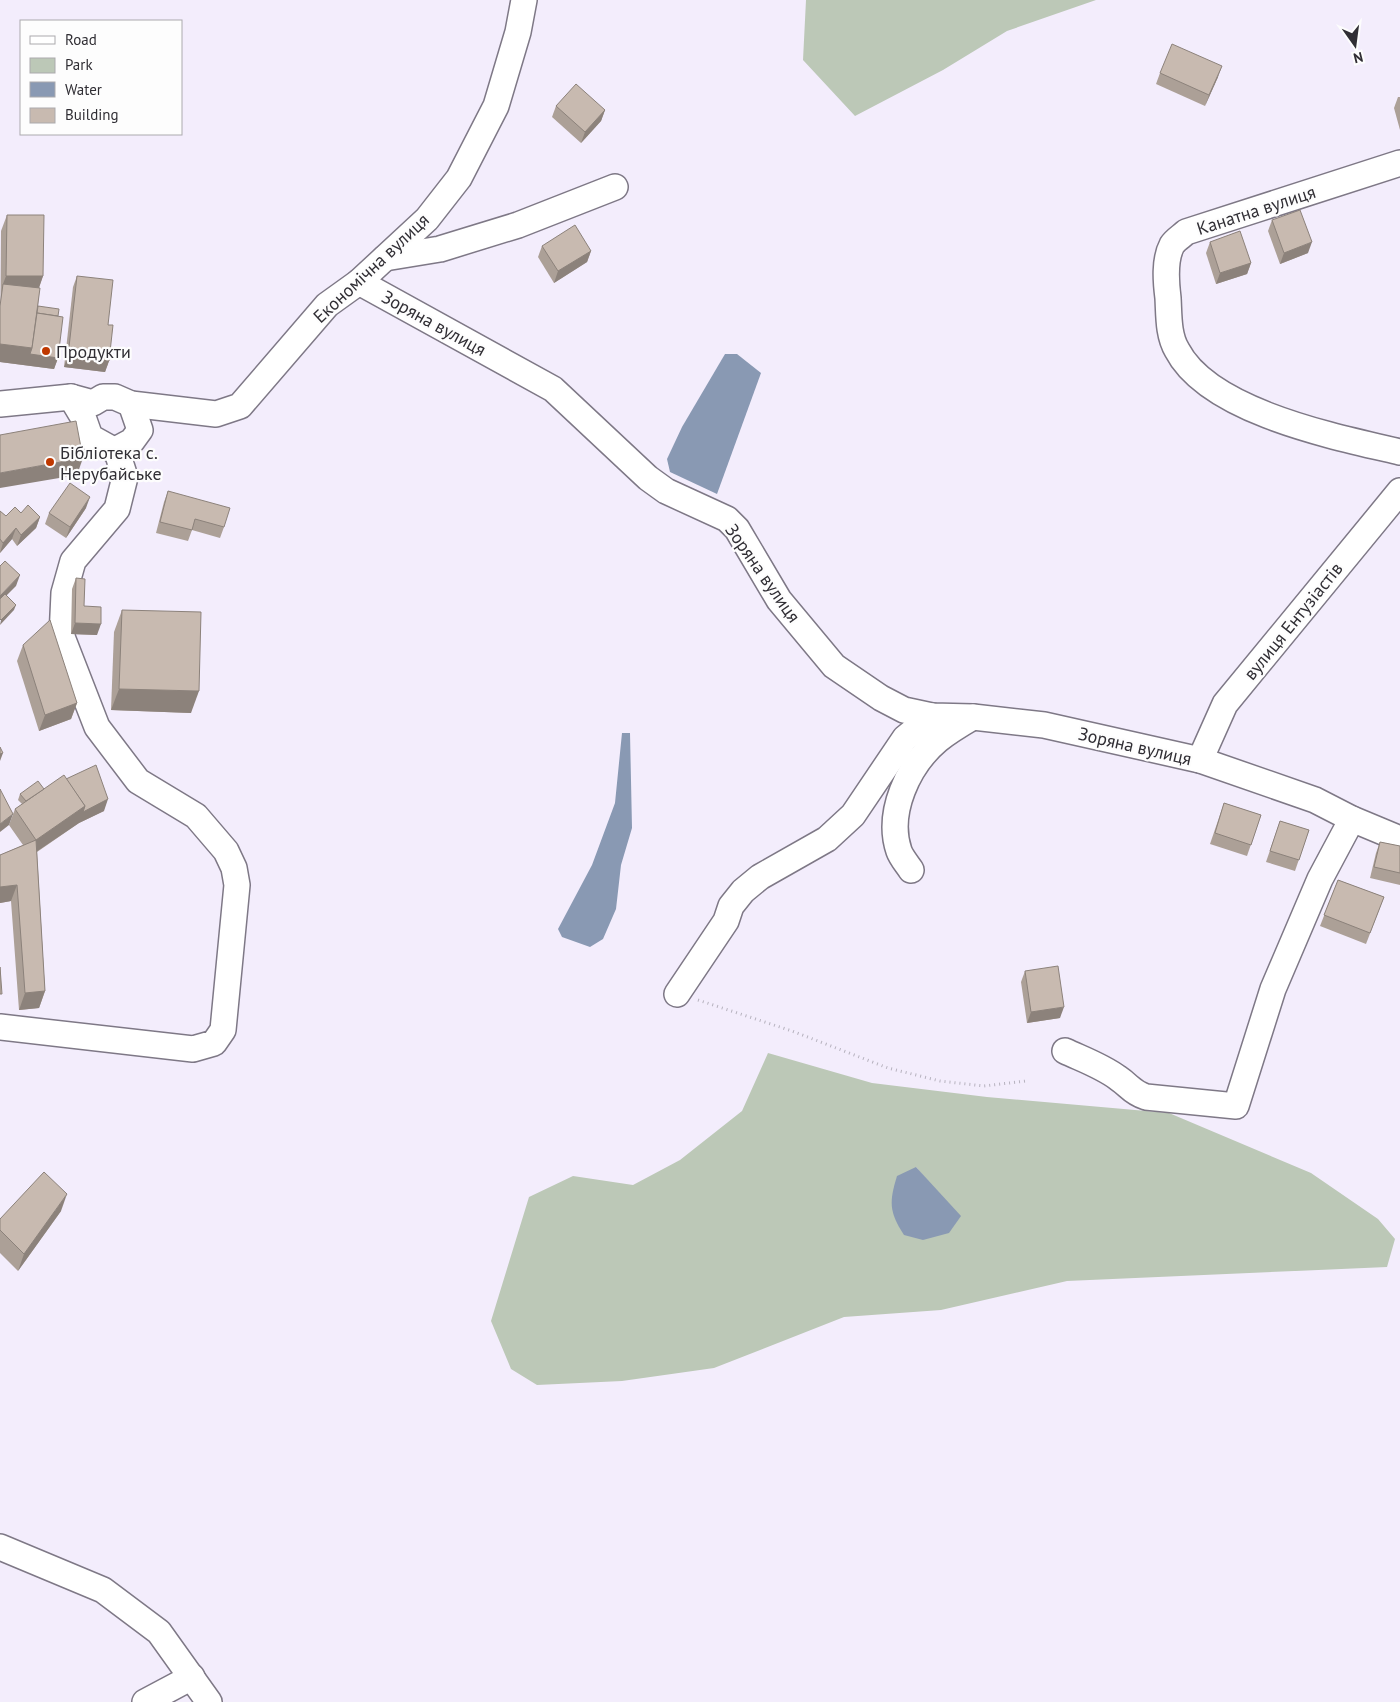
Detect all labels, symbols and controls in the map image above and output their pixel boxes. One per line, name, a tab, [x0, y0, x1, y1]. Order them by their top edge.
legend	[20, 20, 182, 135]
north arrow	[1330, 20, 1380, 70]
text: Road	[65, 30, 97, 49]
text: N	[1352, 48, 1365, 67]
text: Park	[65, 55, 93, 74]
text: Water	[65, 80, 102, 99]
text: Building	[65, 105, 119, 124]
street label: Канатна вулиця	[1194, 180, 1318, 240]
street label: Економічна вулиця	[308, 208, 434, 328]
street label: Зоряна вулиця	[378, 285, 490, 361]
place label: Продукти	[56, 340, 131, 363]
marker: Продукти	[40, 345, 52, 357]
place label: Бібліотека с. Нерубайське	[60, 441, 162, 485]
marker: Бібліотека с. Нерубайське	[44, 456, 56, 468]
street label: Зоряна вулиця	[720, 519, 806, 627]
street label: вулиця Ентузіастів	[1239, 558, 1347, 684]
street label: Зоряна вулиця	[1076, 722, 1194, 770]

